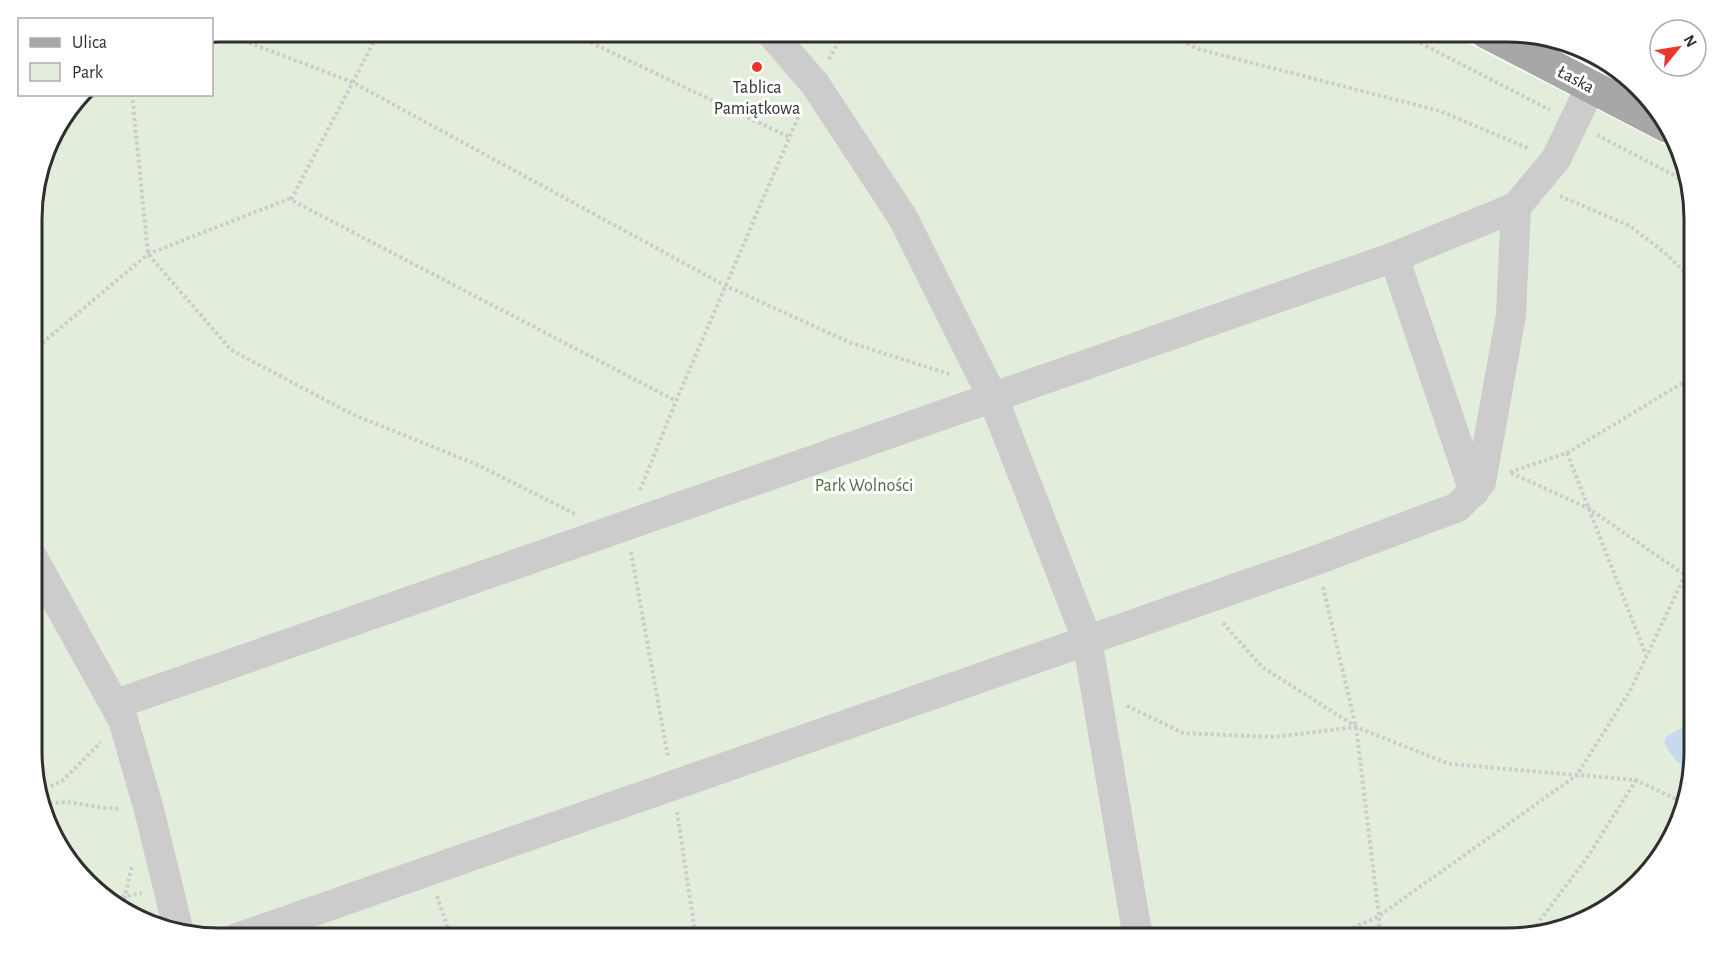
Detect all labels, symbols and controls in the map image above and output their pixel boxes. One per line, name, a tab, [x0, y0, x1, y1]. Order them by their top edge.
legend	[18, 18, 213, 96]
north arrow	[1648, 18, 1708, 78]
text: N	[1680, 32, 1700, 50]
text: Ulica	[72, 34, 107, 52]
marker: Tablica Pamiątkowa	[750, 60, 764, 74]
street label: Łaska	[1554, 63, 1597, 97]
text: Park	[72, 64, 104, 82]
place label: Tablica Pamiątkowa	[714, 79, 800, 118]
park label: Park Wolności	[815, 477, 913, 495]

